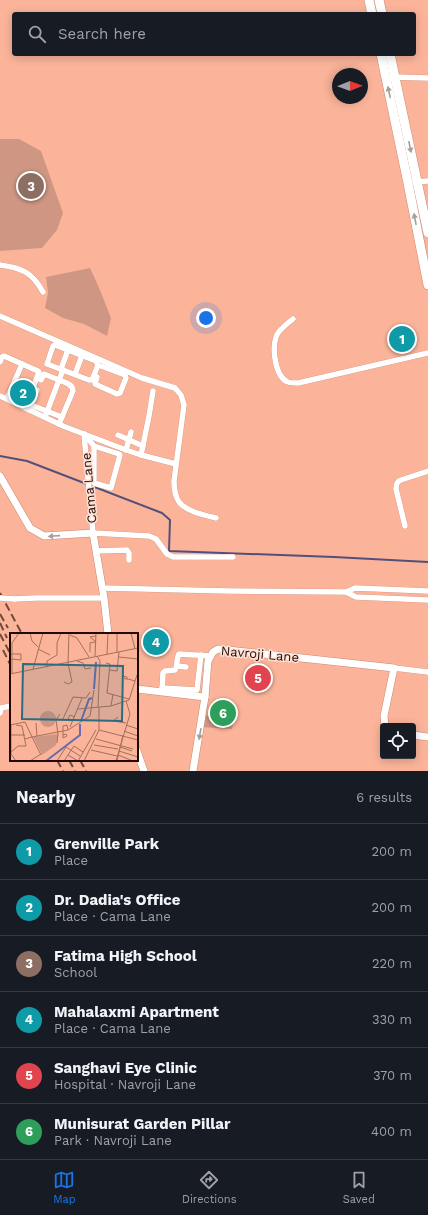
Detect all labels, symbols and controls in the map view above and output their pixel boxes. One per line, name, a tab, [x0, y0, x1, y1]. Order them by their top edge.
search box	[12, 12, 416, 56]
icon: search	[26, 23, 48, 45]
text: Search here	[58, 25, 146, 43]
north arrow	[332, 68, 368, 104]
one-way arrow	[386, 86, 392, 98]
one-way arrow	[407, 141, 413, 153]
pin: 3	[18, 171, 44, 201]
one-way arrow	[412, 213, 418, 225]
your location	[196, 308, 216, 328]
pin: 1	[389, 324, 415, 354]
pin: 2	[10, 378, 36, 408]
street label: Cama Lane	[78, 452, 100, 524]
one-way arrow	[48, 532, 60, 539]
pin: 4	[143, 627, 169, 657]
inset map	[10, 633, 138, 761]
street label: Navroji Lane	[220, 643, 300, 665]
pin: 5	[245, 663, 271, 693]
pin: 6	[210, 698, 236, 728]
map controls	[380, 723, 416, 759]
button: locate	[380, 723, 416, 759]
one-way arrow	[196, 728, 202, 740]
text: Nearby	[16, 787, 75, 807]
text: 6 results	[356, 790, 412, 805]
text: Grenville Park	[54, 835, 159, 853]
text: 1	[26, 844, 32, 859]
text: 200 m	[371, 844, 412, 859]
text: Place	[54, 853, 88, 868]
text: Dr. Dadia's Office	[54, 891, 180, 909]
text: 2	[25, 900, 33, 915]
text: 200 m	[371, 900, 412, 915]
text: Place · Cama Lane	[54, 909, 171, 924]
text: Fatima High School	[54, 947, 197, 965]
text: 3	[25, 956, 33, 971]
text: 220 m	[372, 956, 412, 971]
text: School	[54, 965, 97, 980]
text: Mahalaxmi Apartment	[54, 1003, 219, 1021]
text: 4	[25, 1012, 33, 1027]
text: 330 m	[372, 1012, 412, 1027]
text: Place · Cama Lane	[54, 1021, 171, 1036]
text: Sanghavi Eye Clinic	[54, 1059, 197, 1077]
text: 5	[25, 1068, 33, 1083]
text: 370 m	[373, 1068, 412, 1083]
text: Hospital · Navroji Lane	[54, 1077, 196, 1092]
text: Munisurat Garden Pillar	[54, 1115, 230, 1133]
text: 6	[25, 1124, 33, 1139]
text: 400 m	[371, 1124, 412, 1139]
text: Park · Navroji Lane	[54, 1133, 172, 1148]
tab: Map	[53, 1169, 76, 1206]
tab: Directions	[182, 1169, 236, 1206]
tab: Saved	[343, 1169, 375, 1206]

